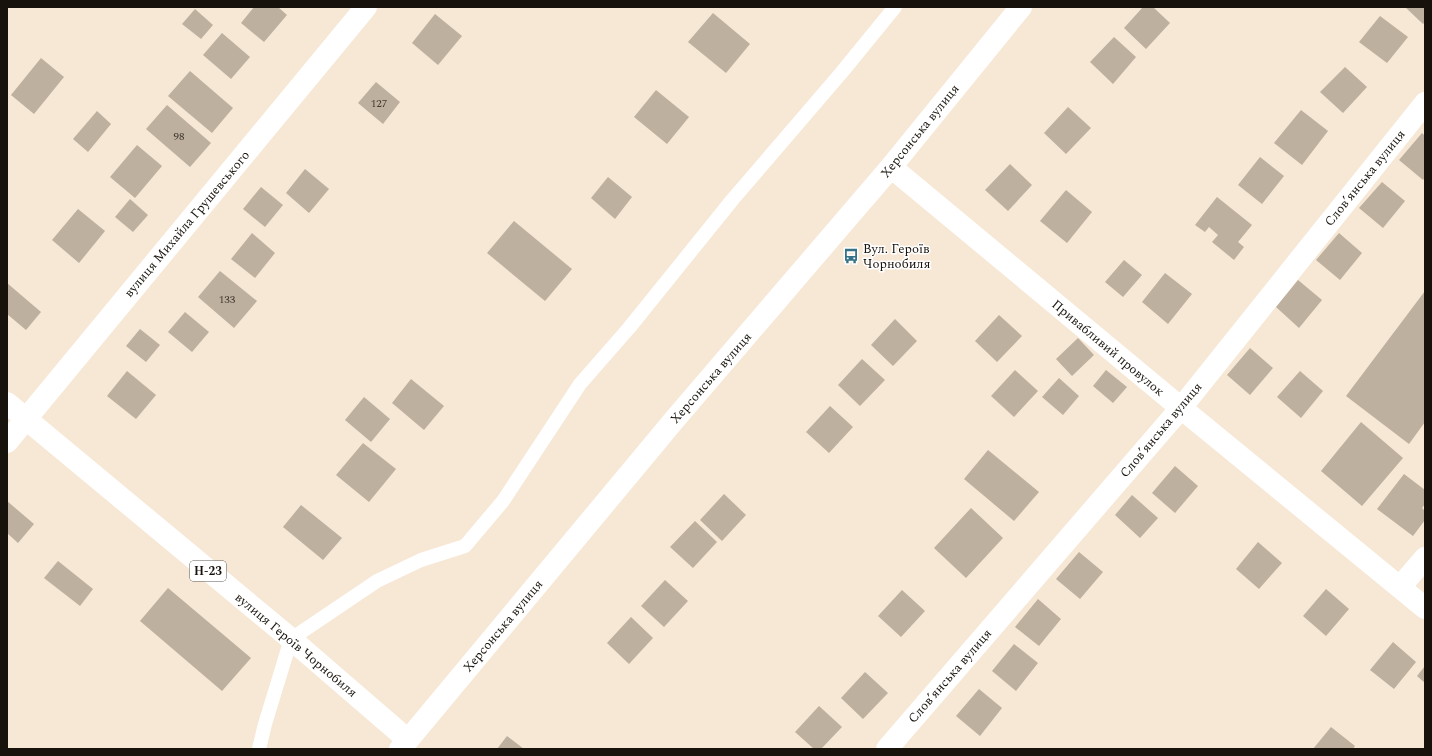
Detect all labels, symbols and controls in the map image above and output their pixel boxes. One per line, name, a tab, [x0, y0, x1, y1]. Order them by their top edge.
street label: Херсонська вулиця	[876, 80, 964, 182]
house number: 127	[371, 95, 388, 112]
street label: Словʼянська вулиця	[1320, 125, 1410, 231]
house number: 98	[174, 128, 185, 145]
street label: вулиця Михайла Грушевського	[119, 146, 255, 302]
place label: Вул. Героїв Чорнобиля	[863, 239, 930, 274]
bus stop icon: Вул. Героїв Чорнобиля	[842, 247, 860, 265]
house number: 133	[219, 291, 236, 308]
street label: Привабливий провулок	[1047, 295, 1169, 401]
street label: Херсонська вулиця	[666, 328, 757, 428]
street label: Словʼянська вулиця	[1115, 378, 1207, 482]
road number: Н-23	[190, 561, 226, 581]
street label: Херсонська вулиця	[458, 575, 548, 677]
street label: вулиця Героїв Чорнобиля	[230, 588, 362, 702]
street label: Словʼянська вулиця	[903, 624, 997, 728]

